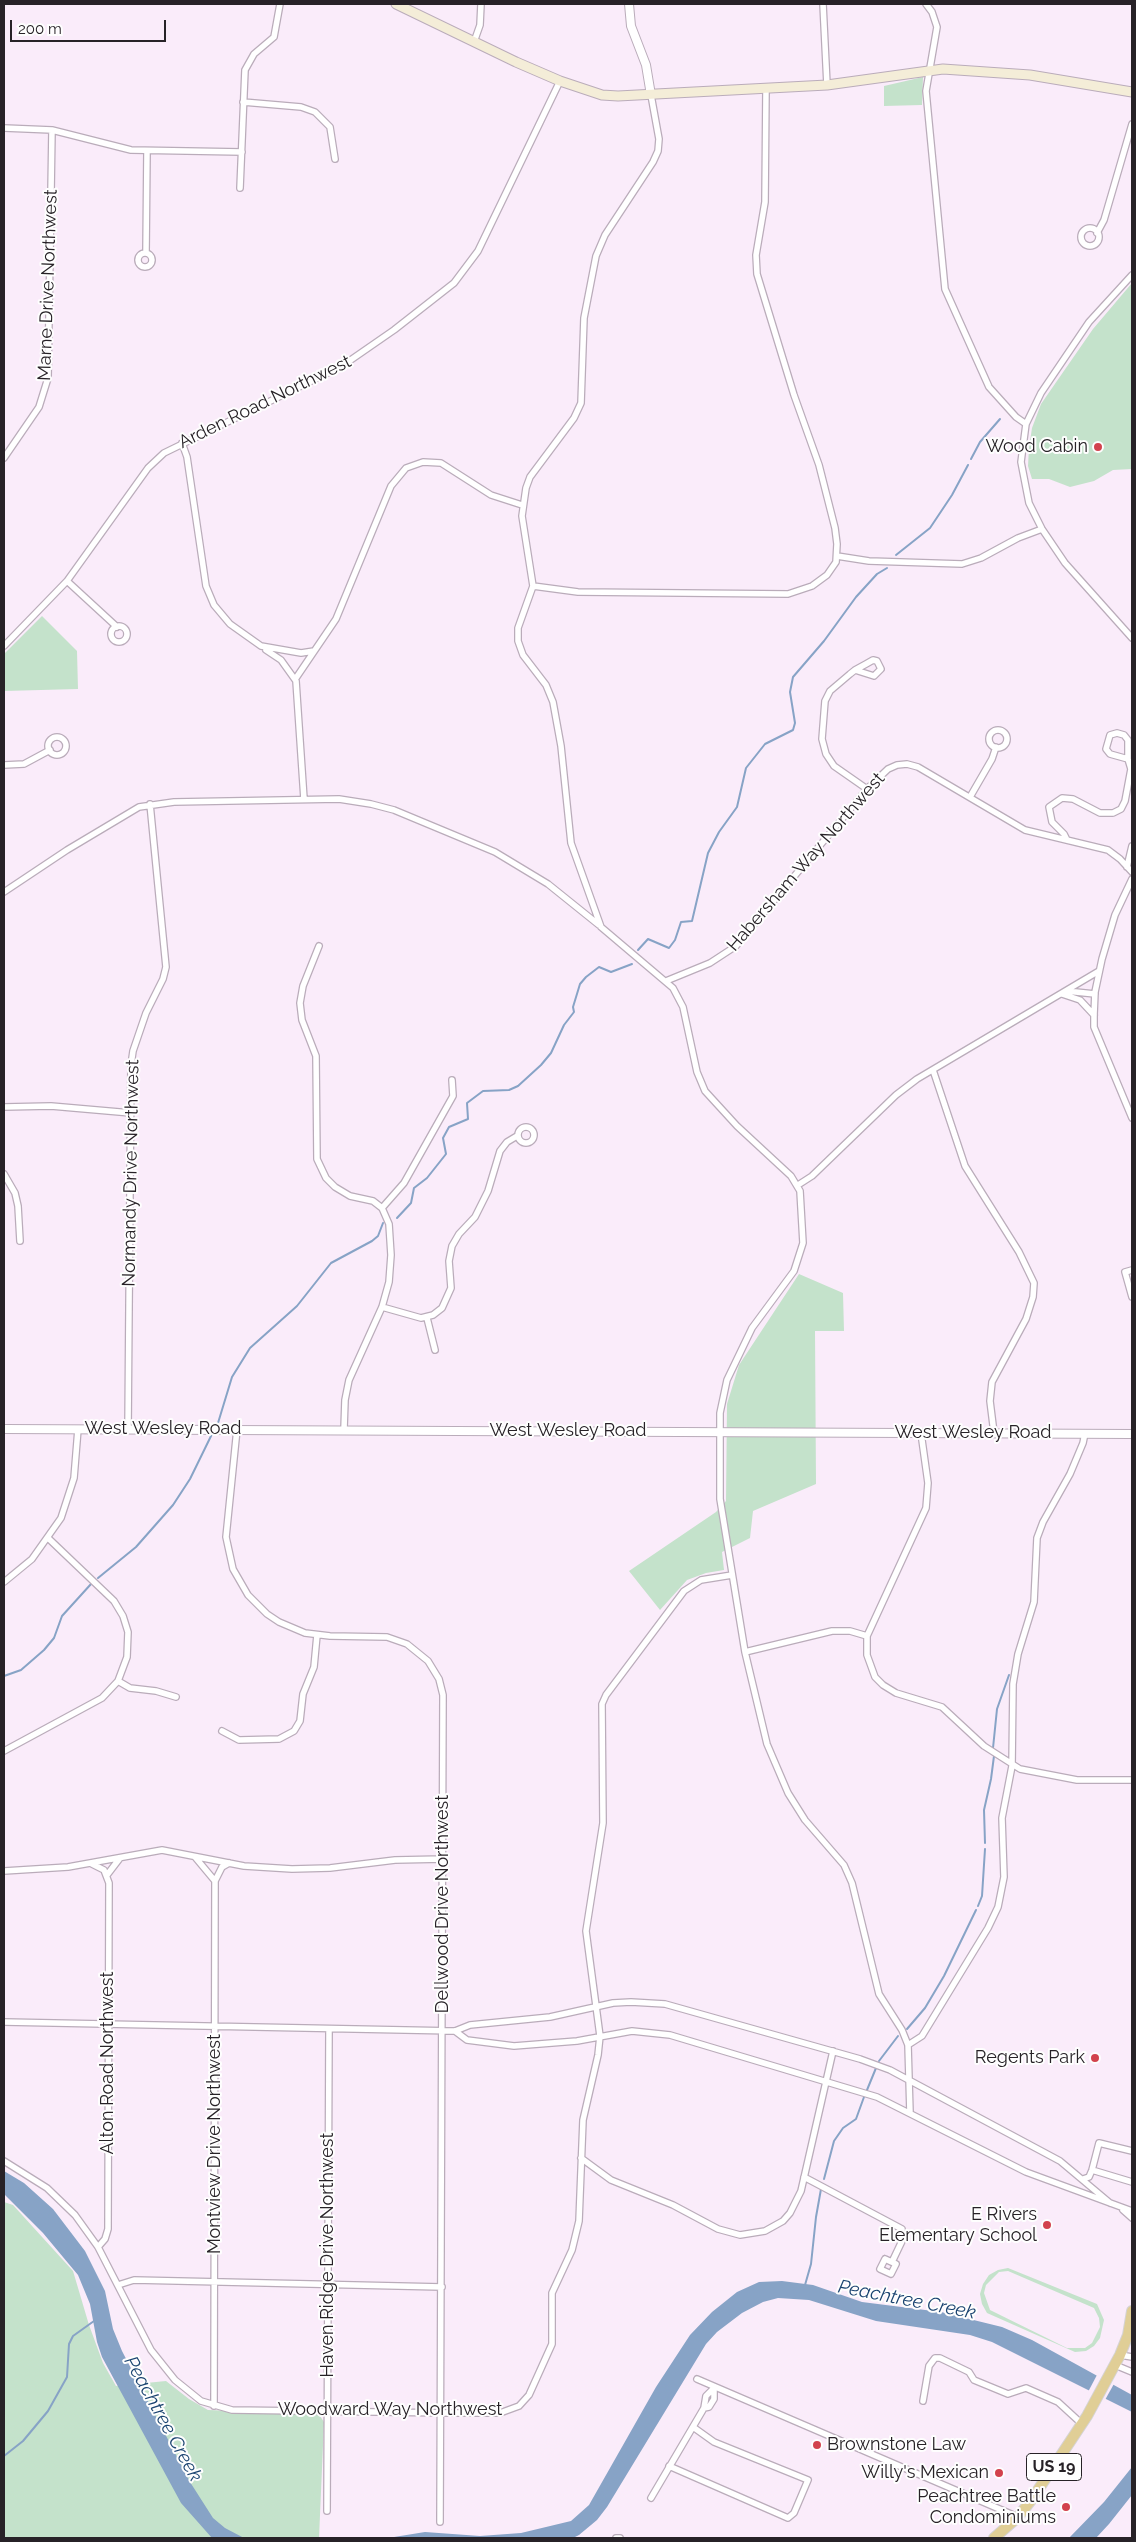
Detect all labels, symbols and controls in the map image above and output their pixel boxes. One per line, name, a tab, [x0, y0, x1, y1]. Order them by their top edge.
scale bar	[12, 10, 169, 42]
text: 200 m	[18, 20, 62, 38]
street label: Marne Drive Northwest	[34, 189, 62, 381]
street label: Arden Road Northwest	[175, 351, 355, 453]
place label: Wood Cabin	[985, 436, 1088, 458]
marker: Wood Cabin	[1092, 441, 1104, 453]
street label: Habersham Way Northwest	[723, 768, 889, 956]
street label: Normandy Drive Northwest	[118, 1059, 144, 1287]
street label: West Wesley Road	[84, 1418, 242, 1440]
street label: West Wesley Road	[489, 1420, 647, 1442]
street label: West Wesley Road	[894, 1422, 1052, 1444]
street label: Dellwood Drive Northwest	[432, 1795, 454, 2013]
street label: Alton Road Northwest	[97, 1971, 119, 2155]
street label: Montview Drive Northwest	[204, 2034, 226, 2254]
place label: Regents Park	[975, 2047, 1085, 2069]
marker: Regents Park	[1089, 2052, 1101, 2064]
street label: Haven Ridge Drive Northwest	[317, 2133, 339, 2377]
place label: E Rivers Elementary School	[879, 2204, 1037, 2246]
marker: E Rivers Elementary School	[1041, 2219, 1053, 2231]
water label: Peachtree Creek	[836, 2275, 978, 2325]
water label: Peachtree Creek	[119, 2352, 207, 2486]
street label: Woodward Way Northwest	[278, 2399, 502, 2421]
place label: Brownstone Law	[827, 2434, 966, 2456]
marker: Brownstone Law	[811, 2439, 823, 2451]
road number: US 19	[1026, 2454, 1082, 2480]
place label: Willy's Mexican	[861, 2462, 989, 2484]
marker: Willy's Mexican	[993, 2467, 1005, 2479]
place label: Peachtree Battle Condominiums	[917, 2486, 1056, 2528]
marker: Peachtree Battle Condominiums	[1060, 2501, 1072, 2513]

